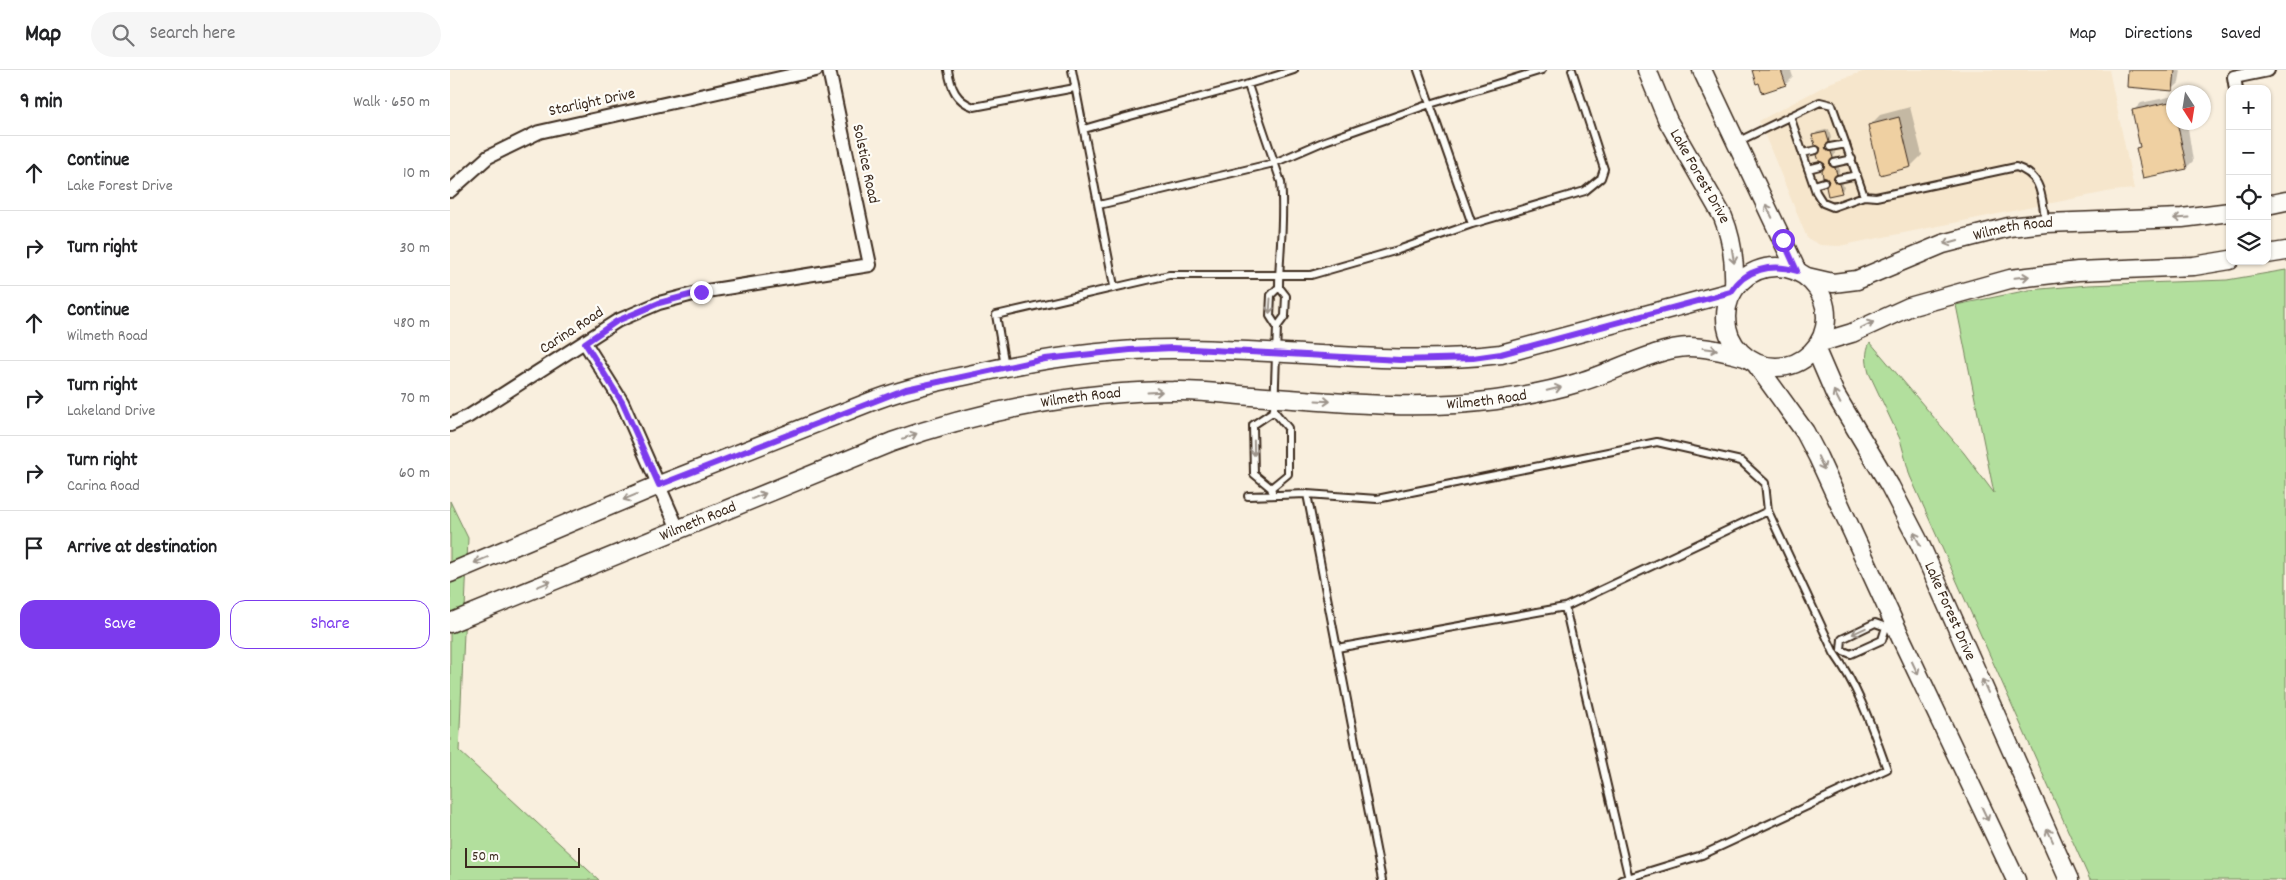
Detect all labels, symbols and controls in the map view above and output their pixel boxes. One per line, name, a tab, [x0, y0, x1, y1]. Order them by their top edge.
search box	[91, 12, 441, 57]
text: Map	[25, 18, 61, 52]
icon: search	[109, 21, 137, 49]
text: Search here	[149, 21, 235, 48]
text: Map	[2069, 22, 2096, 47]
text: Directions	[2124, 22, 2193, 47]
text: Saved	[2221, 22, 2261, 47]
street label: Starlight Drive	[547, 83, 637, 123]
north arrow	[2166, 85, 2211, 130]
map controls	[2226, 85, 2271, 265]
button: +	[2226, 85, 2271, 130]
text: 9 min	[20, 88, 62, 118]
text: Walk · 650 m	[353, 91, 430, 114]
street label: Solstice Road	[845, 122, 885, 206]
street label: Lake Forest Drive	[1663, 125, 1736, 227]
button: −	[2226, 130, 2271, 175]
text: Continue	[67, 148, 129, 175]
icon: ahead	[20, 159, 48, 187]
text: 10 m	[403, 162, 430, 185]
text: Lake Forest Drive	[67, 175, 173, 198]
button: locate	[2226, 175, 2271, 220]
one-way arrow	[1764, 204, 1774, 219]
street label: Wilmeth Road	[1971, 211, 2053, 247]
one-way arrow	[2174, 213, 2190, 222]
button: layers	[2226, 220, 2271, 265]
route start	[1772, 229, 1795, 252]
icon: right	[20, 234, 48, 262]
text: Turn right	[67, 235, 138, 262]
text: 30 m	[400, 237, 430, 260]
one-way arrow	[1943, 237, 1959, 247]
one-way arrow	[1728, 247, 1738, 263]
one-way arrow	[2014, 272, 2030, 282]
route end	[690, 281, 713, 304]
text: Continue	[67, 298, 129, 325]
one-way arrow	[1266, 298, 1275, 314]
street label: Carina Road	[535, 302, 609, 360]
icon: ahead	[20, 309, 48, 337]
text: 480 m	[394, 312, 430, 335]
one-way arrow	[1860, 320, 1875, 330]
text: Wilmeth Road	[67, 325, 148, 348]
one-way arrow	[1701, 344, 1717, 354]
text: Turn right	[67, 373, 138, 400]
street label: Wilmeth Road	[1039, 382, 1122, 414]
icon: right	[20, 384, 48, 412]
street label: Wilmeth Road	[1446, 384, 1529, 416]
one-way arrow	[1546, 384, 1562, 393]
text: 70 m	[400, 387, 430, 410]
one-way arrow	[1147, 387, 1163, 396]
one-way arrow	[1832, 390, 1841, 405]
one-way arrow	[1315, 396, 1331, 405]
text: Lakeland Drive	[67, 400, 155, 423]
one-way arrow	[901, 431, 917, 440]
one-way arrow	[1249, 440, 1259, 456]
text: Turn right	[67, 448, 138, 475]
one-way arrow	[1816, 455, 1826, 470]
icon: right	[20, 459, 48, 487]
text: 60 m	[399, 462, 430, 485]
text: Carina Road	[67, 475, 140, 498]
one-way arrow	[751, 491, 766, 500]
one-way arrow	[623, 492, 638, 502]
street label: Wilmeth Road	[656, 495, 740, 547]
one-way arrow	[1912, 531, 1922, 546]
icon: arrive	[20, 534, 48, 562]
text: Arrive at destination	[67, 535, 217, 562]
one-way arrow	[474, 556, 489, 566]
street label: Lake Forest Drive	[1918, 558, 1982, 664]
one-way arrow	[536, 579, 551, 588]
button: Save	[20, 600, 220, 649]
button: Share	[230, 600, 430, 649]
one-way arrow	[1852, 627, 1867, 636]
one-way arrow	[1911, 660, 1920, 675]
one-way arrow	[1979, 679, 1989, 694]
one-way arrow	[1981, 806, 1990, 821]
one-way arrow	[2044, 828, 2054, 843]
scale bar	[465, 845, 580, 868]
text: 50 m	[472, 847, 499, 867]

